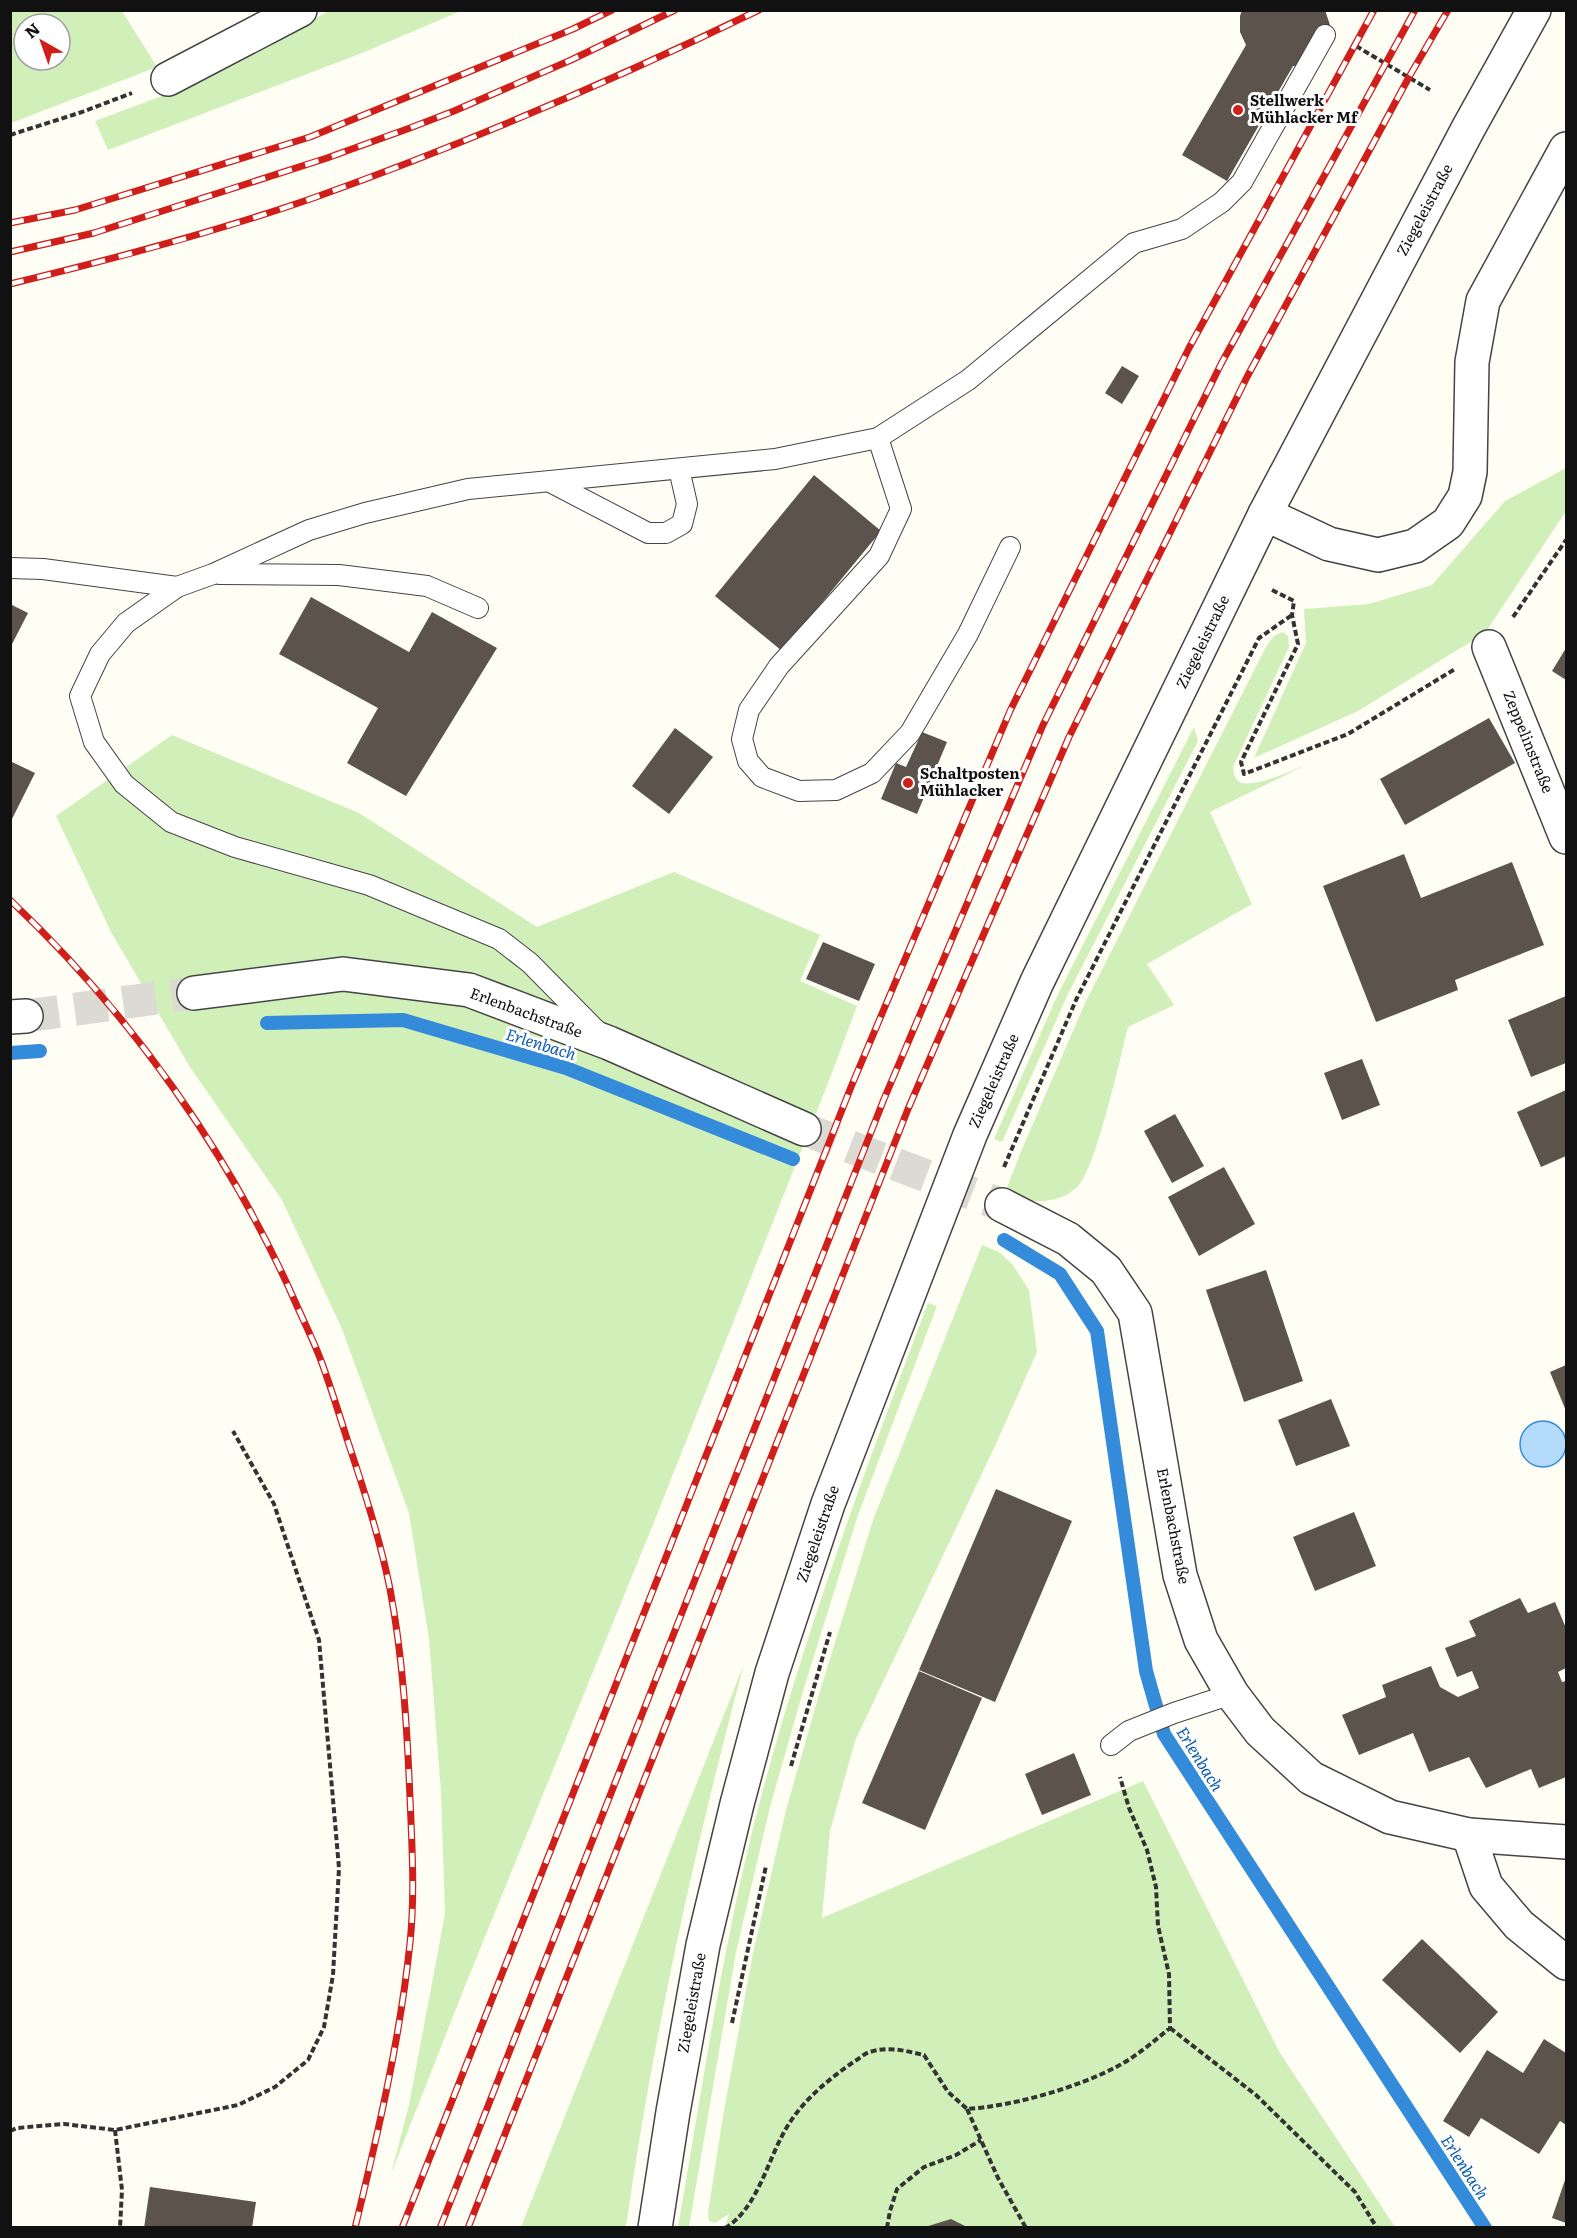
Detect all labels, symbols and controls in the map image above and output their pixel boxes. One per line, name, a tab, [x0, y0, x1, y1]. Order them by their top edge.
north arrow	[12, 12, 72, 72]
text: N	[19, 16, 45, 43]
place label: Stellwerk Mühlacker Mf	[1250, 88, 1359, 128]
marker: Stellwerk Mühlacker Mf	[1231, 103, 1245, 117]
street label: Ziegeleistraße	[1390, 159, 1458, 259]
street label: Ziegeleistraße	[1169, 591, 1234, 692]
street label: Zeppelinstraße	[1498, 687, 1560, 796]
place label: Schaltposten Mühlacker	[920, 761, 1020, 801]
marker: Schaltposten Mühlacker	[901, 776, 915, 790]
street label: Erlenbachstraße	[467, 984, 585, 1042]
water label: Erlenbach	[504, 1024, 578, 1064]
street label: Ziegeleistraße	[961, 1029, 1024, 1131]
street label: Erlenbachstraße	[1152, 1466, 1197, 1586]
street label: Ziegeleistraße	[789, 1482, 844, 1585]
water label: Erlenbach	[1172, 1721, 1230, 1796]
street label: Ziegeleistraße	[670, 1951, 711, 2055]
water label: Erlenbach	[1436, 2130, 1496, 2204]

